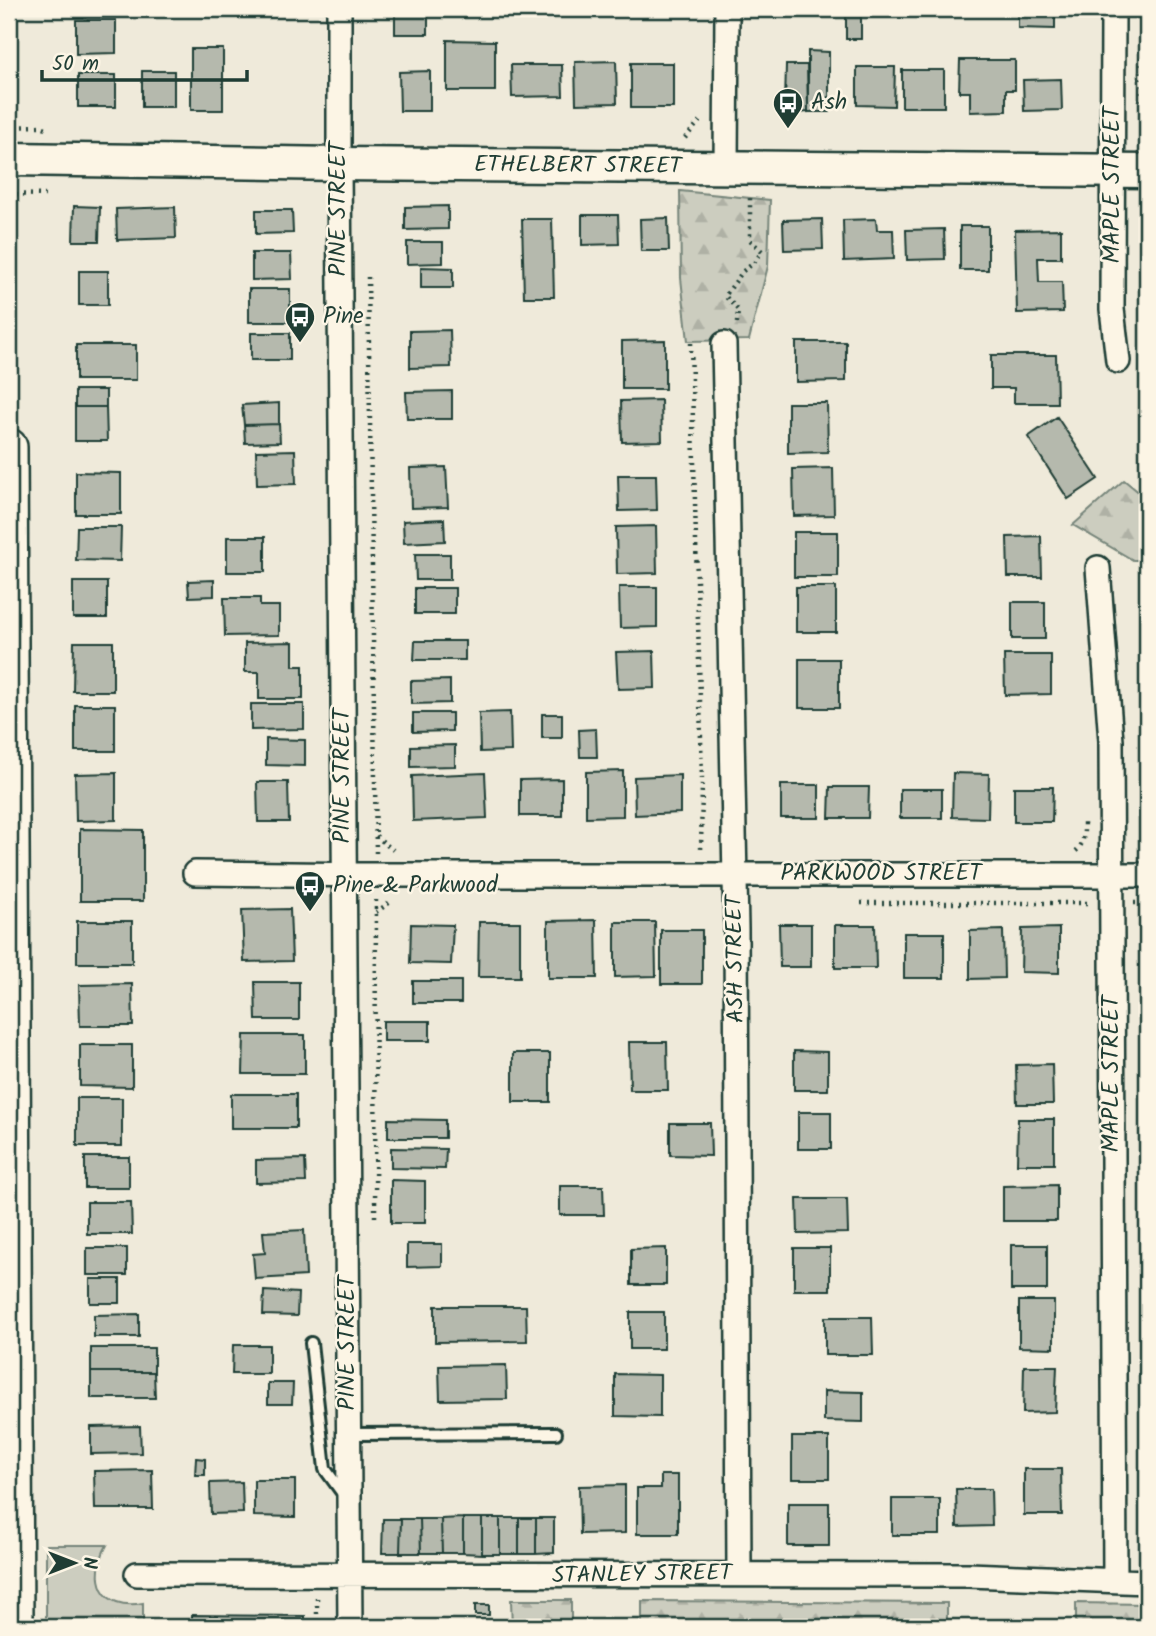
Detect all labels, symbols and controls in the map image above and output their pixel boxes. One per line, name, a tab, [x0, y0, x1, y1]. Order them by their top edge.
scale bar	[42, 38, 247, 82]
text: 50 m	[52, 48, 99, 81]
place label: Ash	[811, 85, 847, 121]
bus stop icon: Ash	[771, 86, 805, 130]
street label: MAPLE STREET	[1095, 105, 1131, 264]
street label: PINE STREET	[321, 140, 357, 277]
street label: ETHELBERT STREET	[474, 147, 684, 185]
place label: Pine	[323, 299, 364, 335]
bus stop icon: Pine	[283, 300, 317, 344]
street label: PINE STREET	[325, 707, 361, 844]
street label: PARKWOOD STREET	[781, 856, 983, 892]
place label: Pine & Parkwood	[333, 868, 498, 904]
bus stop icon: Pine & Parkwood	[293, 869, 327, 913]
street label: ASH STREET	[717, 893, 755, 1023]
street label: MAPLE STREET	[1094, 994, 1130, 1153]
street label: PINE STREET	[330, 1274, 366, 1411]
north arrow	[38, 1528, 108, 1598]
street label: STANLEY STREET	[552, 1555, 734, 1595]
text: N	[74, 1557, 104, 1569]

